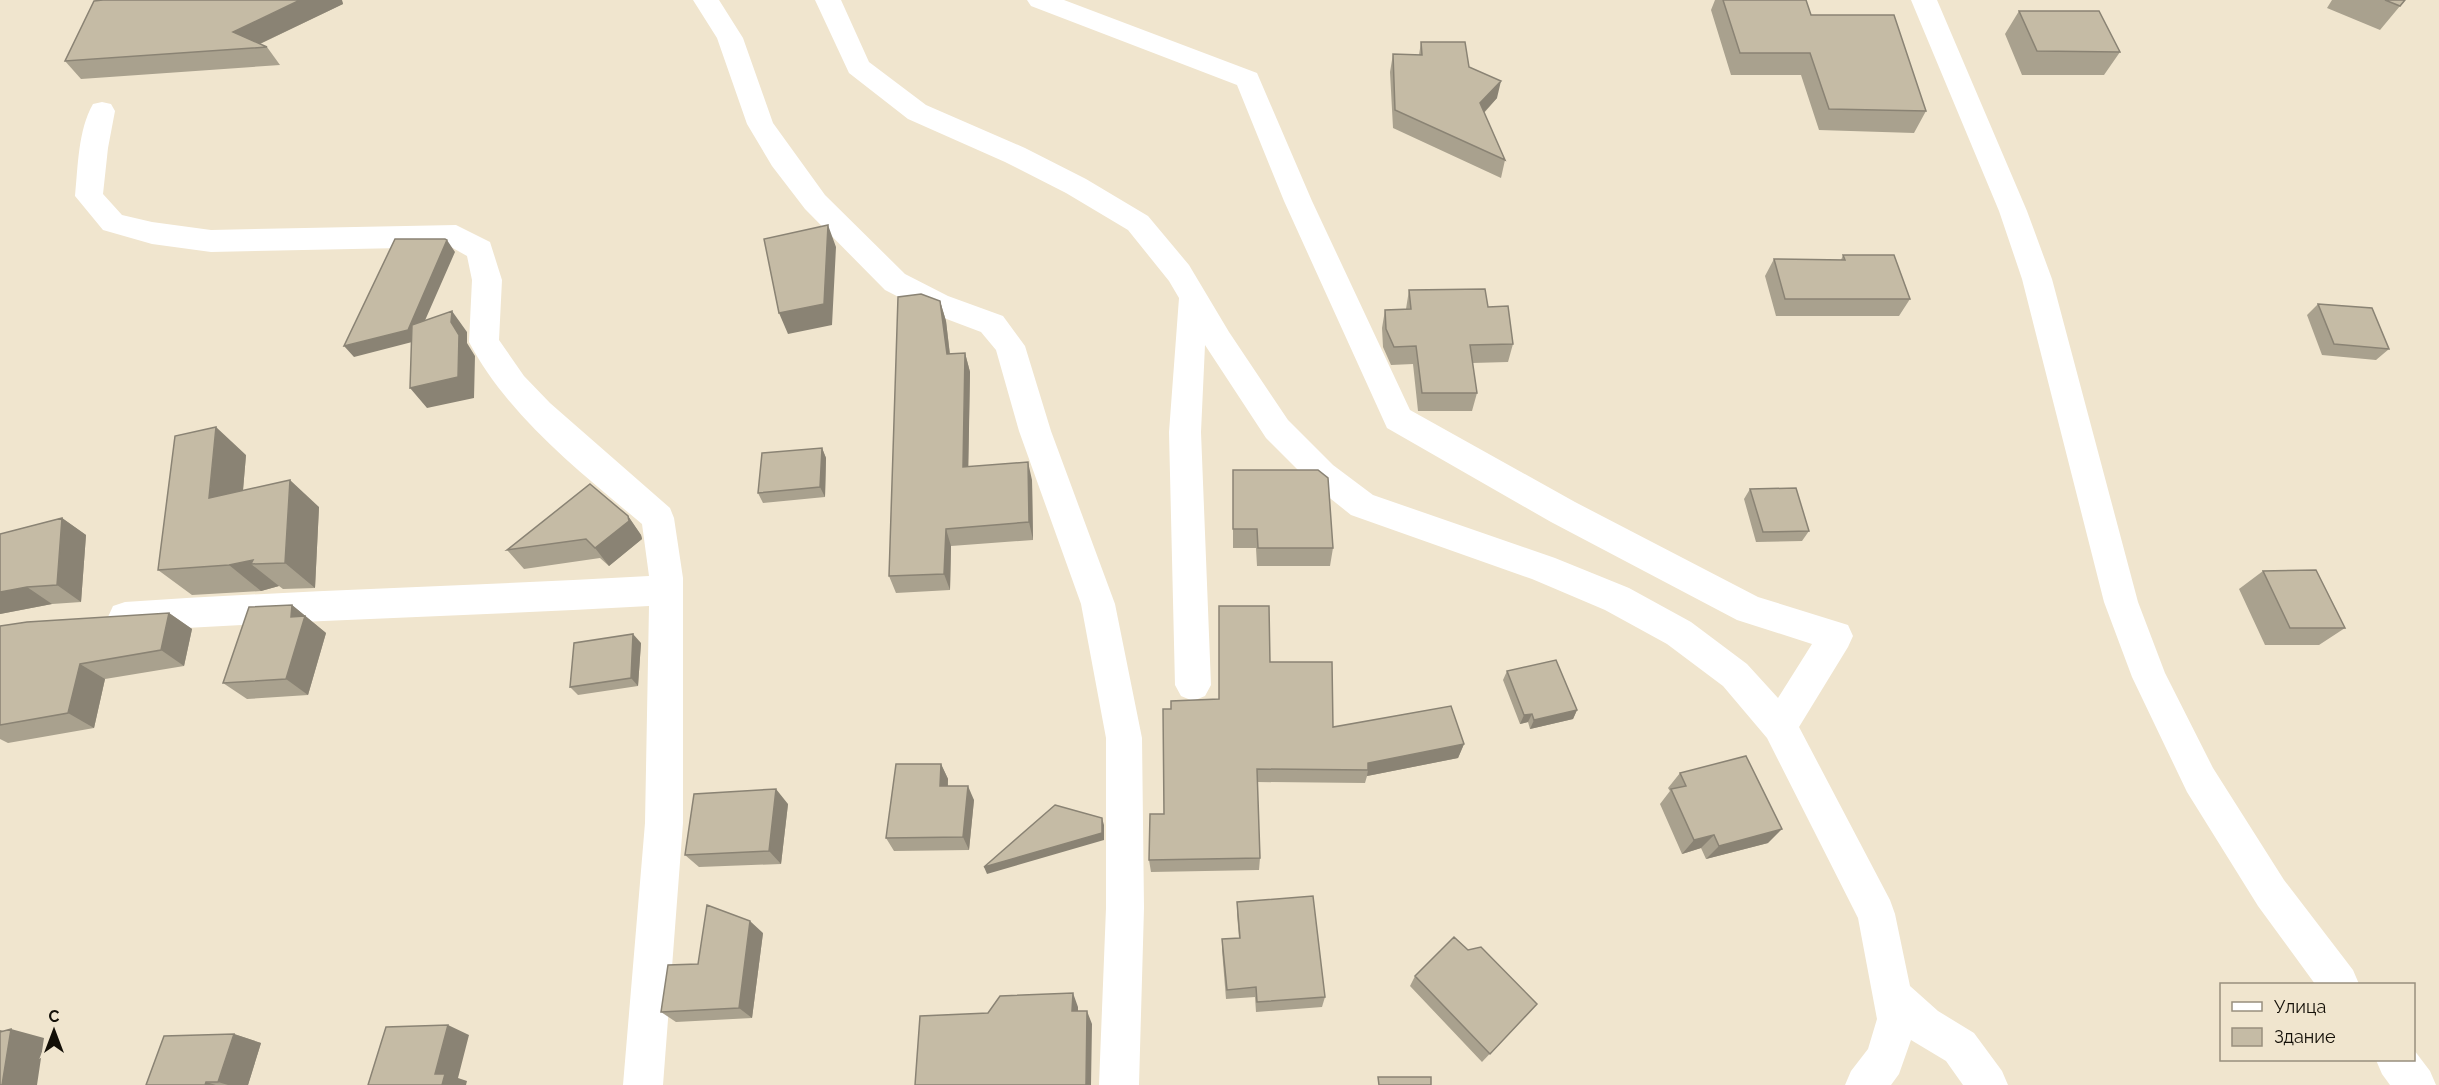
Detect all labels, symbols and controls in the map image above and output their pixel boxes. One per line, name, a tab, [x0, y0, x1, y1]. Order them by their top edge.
legend	[2220, 983, 2415, 1061]
text: Улица	[2274, 996, 2326, 1017]
north arrow	[24, 1001, 84, 1061]
text: С	[49, 1007, 60, 1026]
text: Здание	[2274, 1026, 2336, 1047]

